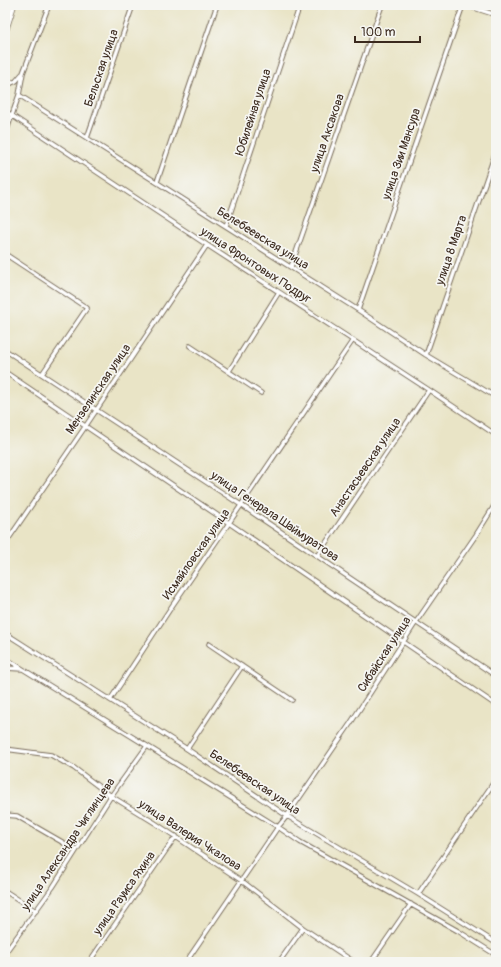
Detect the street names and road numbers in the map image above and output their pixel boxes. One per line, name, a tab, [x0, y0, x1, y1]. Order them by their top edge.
street label: Бельская улица	[81, 27, 122, 109]
street label: Юбилейная улица	[232, 67, 275, 157]
street label: улица Аксакова	[307, 91, 348, 175]
street label: улица Зии Мансура	[378, 106, 424, 203]
street label: Белебеевская улица	[214, 204, 312, 273]
street label: улица 8 Марта	[432, 213, 471, 288]
street label: улица Фронтовых Подруг	[197, 223, 314, 307]
street label: Мензелинская улица	[63, 341, 134, 437]
street label: Анастасьевская улица	[327, 415, 404, 520]
street label: улица Генерала Шаймуратова	[207, 467, 342, 565]
street label: Исмайловская улица	[160, 506, 234, 602]
street label: Сибайская улица	[354, 613, 415, 695]
street label: Белебеевская улица	[207, 747, 303, 818]
street label: улица Александра Чиглинцева	[18, 775, 119, 914]
street label: улица Валерия Чкалова	[135, 796, 244, 874]
street label: улица Рауиса Яхина	[89, 848, 159, 939]

